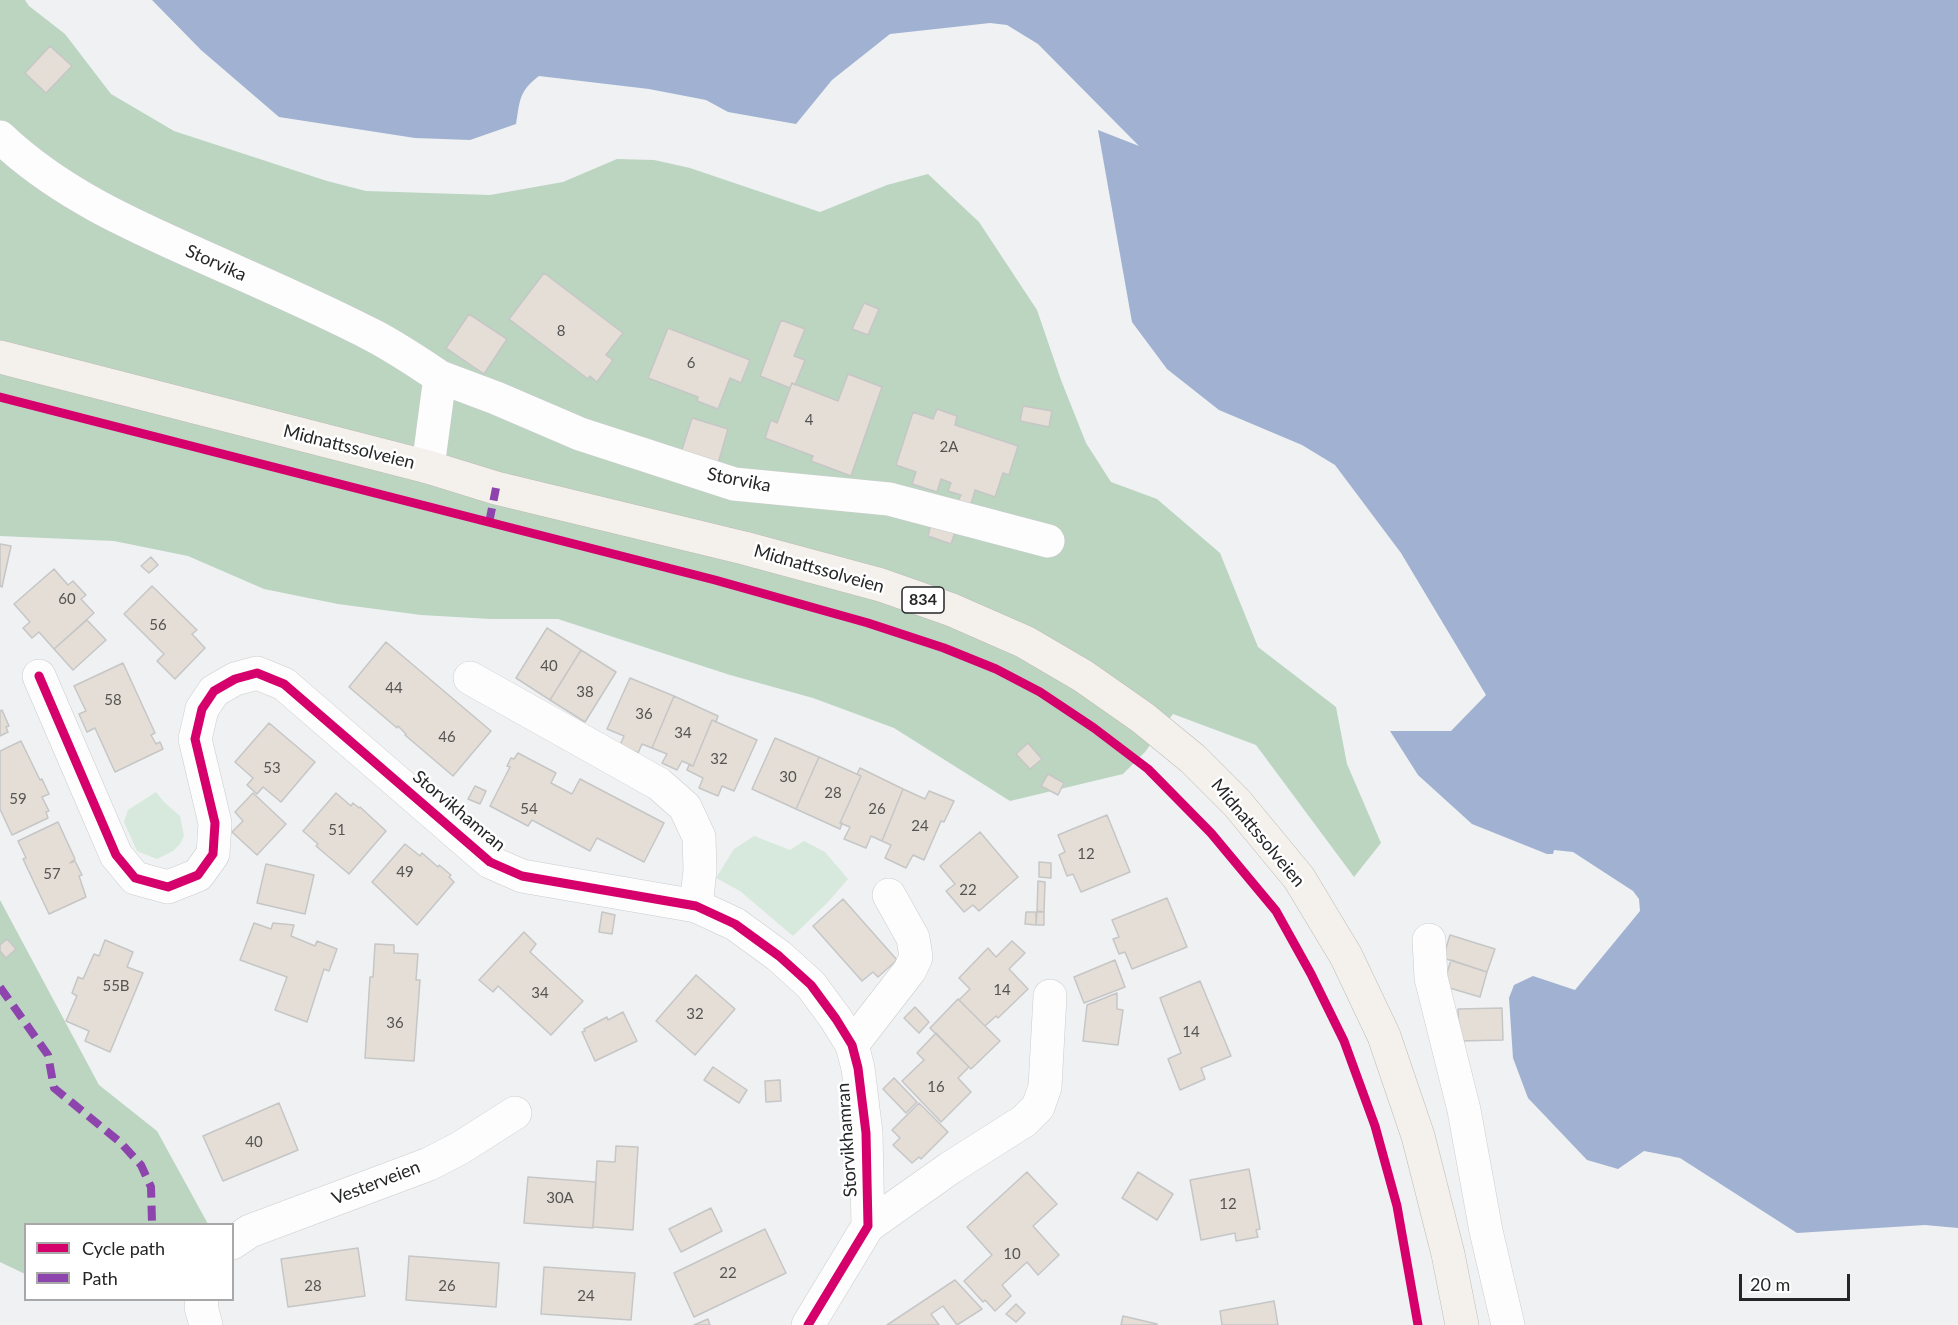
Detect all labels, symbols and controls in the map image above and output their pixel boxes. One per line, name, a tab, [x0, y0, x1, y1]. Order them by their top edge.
street label: Storvika	[182, 240, 250, 286]
house number: 8	[557, 322, 565, 340]
house number: 6	[687, 354, 695, 372]
house number: 4	[805, 411, 813, 429]
street label: Midnattssolveien	[281, 420, 417, 474]
house number: 2A	[940, 438, 958, 456]
street label: Storvika	[705, 463, 773, 497]
street label: Midnattssolveien	[751, 540, 887, 598]
road number: 834	[902, 587, 944, 613]
house number: 60	[58, 590, 76, 608]
house number: 56	[149, 616, 167, 634]
house number: 40	[540, 657, 558, 675]
house number: 44	[385, 679, 403, 697]
house number: 38	[576, 683, 594, 701]
house number: 58	[104, 691, 122, 709]
house number: 36	[635, 705, 653, 723]
house number: 34	[674, 724, 692, 742]
house number: 46	[438, 728, 456, 746]
house number: 32	[710, 750, 728, 768]
house number: 53	[263, 759, 281, 777]
street label: Storvikhamran	[408, 766, 510, 856]
house number: 30	[779, 768, 797, 786]
street label: Midnattssolveien	[1206, 775, 1310, 891]
house number: 28	[824, 784, 842, 802]
house number: 59	[9, 790, 27, 808]
house number: 54	[520, 800, 538, 818]
house number: 26	[868, 800, 886, 818]
house number: 24	[911, 817, 929, 835]
house number: 51	[328, 821, 346, 839]
house number: 12	[1077, 845, 1095, 863]
house number: 49	[396, 863, 414, 881]
house number: 57	[43, 865, 61, 883]
house number: 22	[959, 881, 977, 899]
house number: 55B	[102, 977, 130, 995]
house number: 14	[993, 981, 1011, 999]
house number: 34	[531, 984, 549, 1002]
house number: 32	[686, 1005, 704, 1023]
house number: 36	[386, 1014, 404, 1032]
house number: 14	[1182, 1023, 1200, 1041]
house number: 16	[927, 1078, 945, 1096]
street label: Storvikhamran	[832, 1082, 862, 1198]
house number: 40	[245, 1133, 263, 1151]
street label: Vesterveien	[329, 1156, 423, 1210]
house number: 30A	[546, 1189, 574, 1207]
house number: 12	[1219, 1195, 1237, 1213]
legend	[24, 1223, 234, 1301]
text: Cycle path	[82, 1237, 165, 1259]
house number: 10	[1003, 1245, 1021, 1263]
scale bar	[1742, 1262, 1853, 1300]
house number: 22	[719, 1264, 737, 1282]
text: Path	[82, 1267, 118, 1289]
text: 20 m	[1750, 1273, 1790, 1295]
house number: 28	[304, 1277, 322, 1295]
house number: 26	[438, 1277, 456, 1295]
house number: 24	[577, 1287, 595, 1305]

